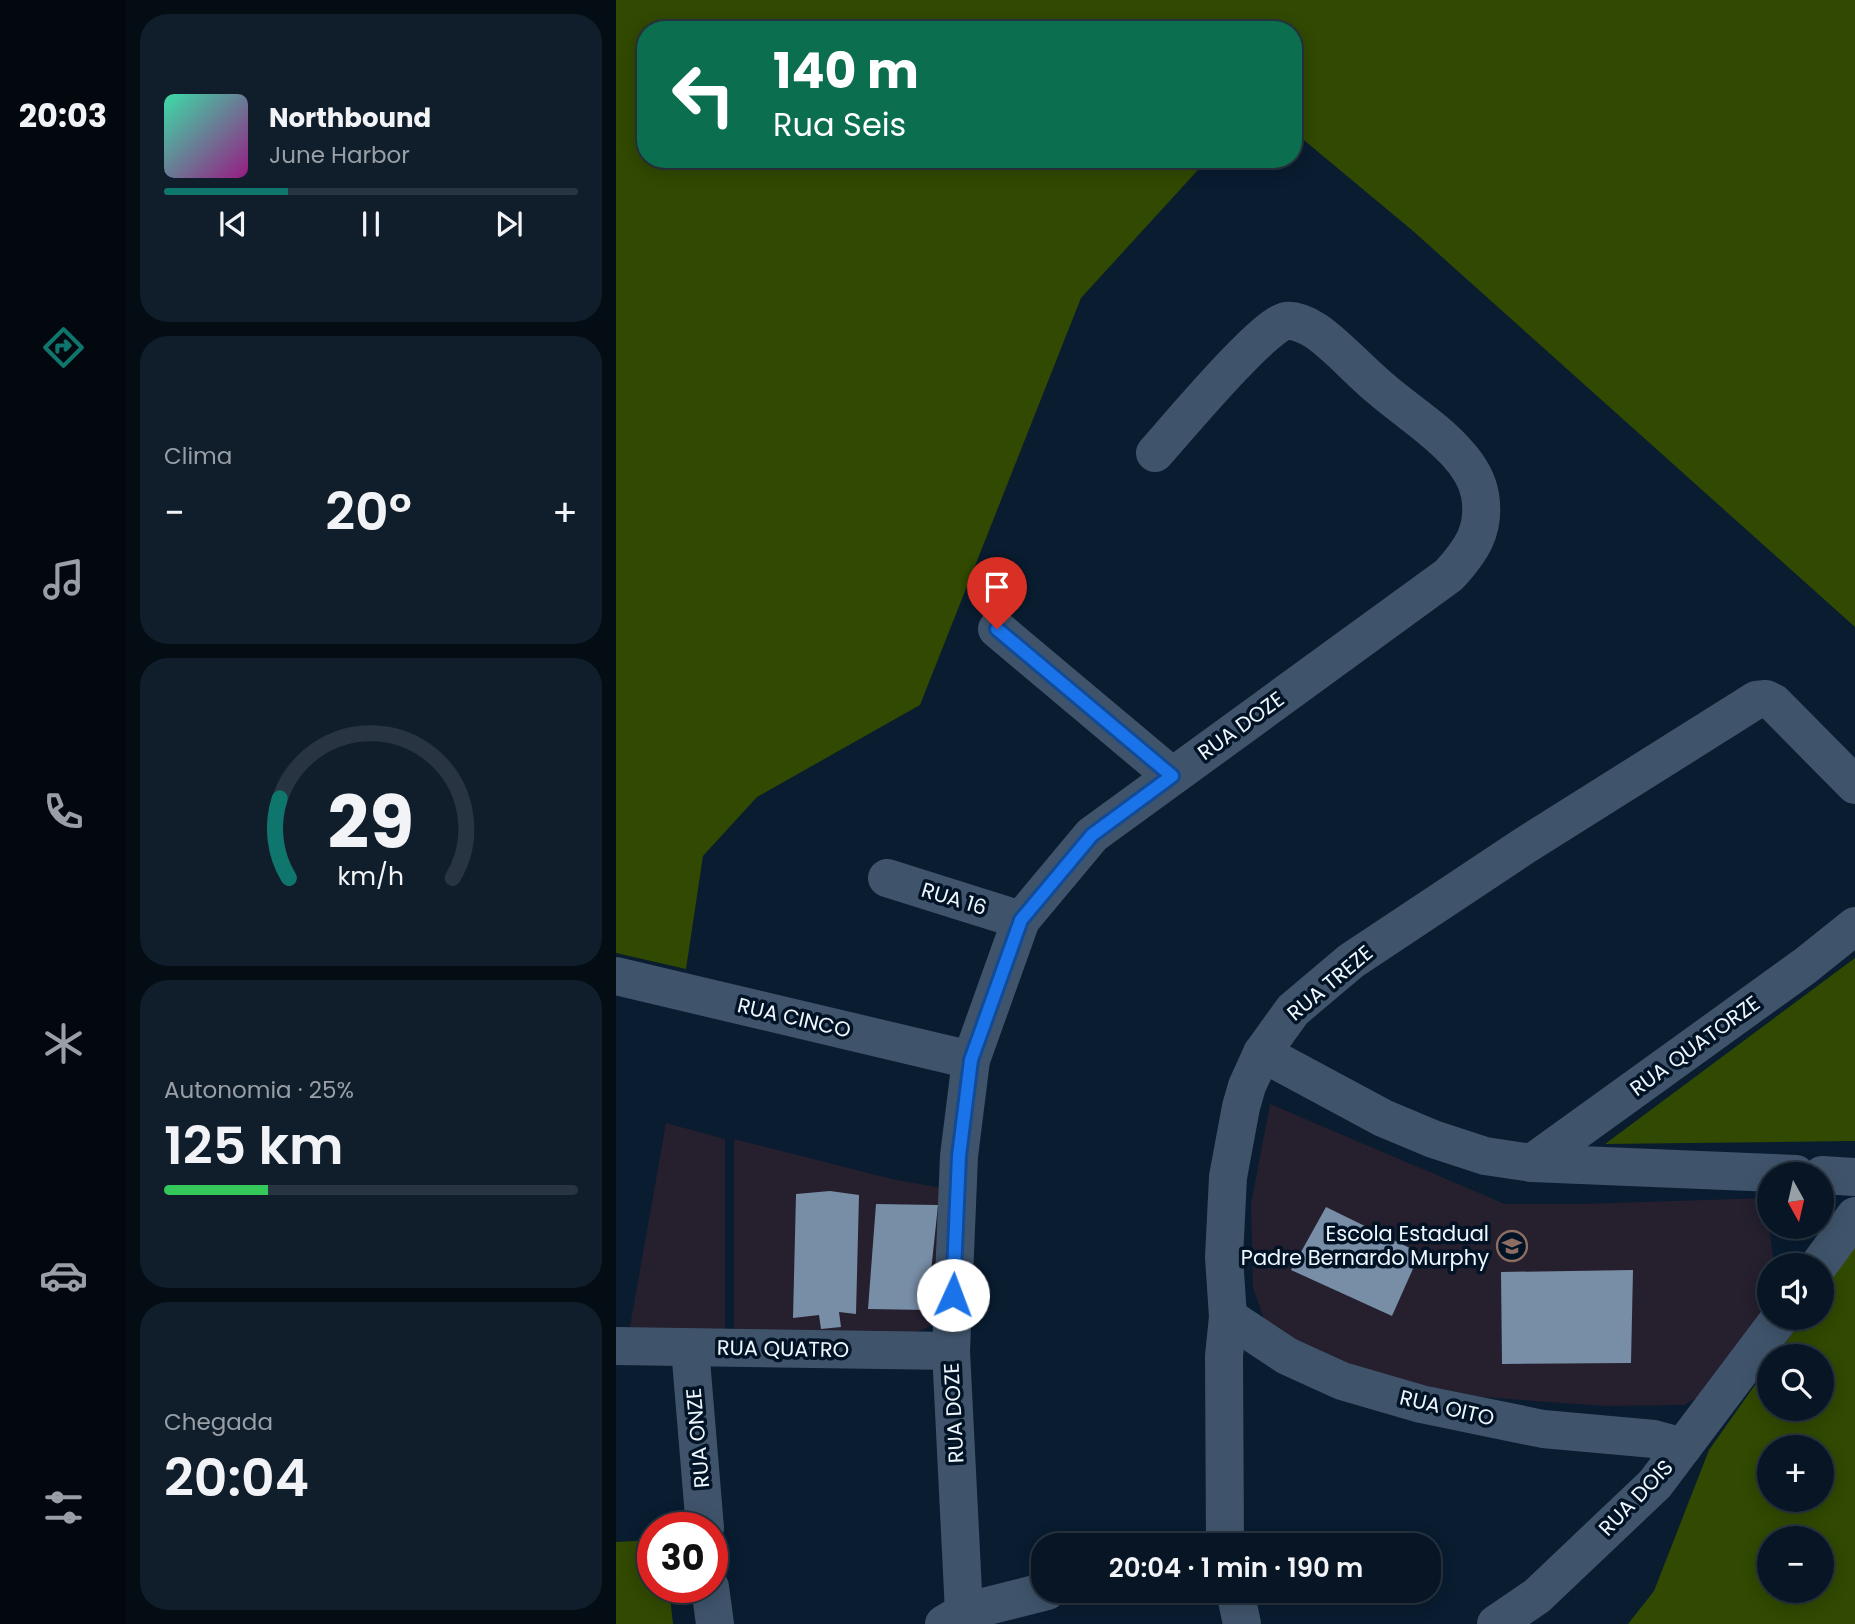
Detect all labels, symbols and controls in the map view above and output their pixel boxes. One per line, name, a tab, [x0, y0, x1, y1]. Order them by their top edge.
text: 140 m	[773, 37, 919, 105]
icon: left	[658, 49, 749, 140]
text: 20:03	[19, 93, 107, 138]
text: Northbound	[269, 100, 431, 136]
text: Rua Seis	[773, 102, 906, 147]
text: June Harbor	[269, 139, 410, 171]
icon: previous	[214, 205, 252, 243]
icon: pause	[352, 205, 390, 243]
icon: next	[490, 205, 528, 243]
icon: directions	[39, 323, 88, 372]
text: Clima	[164, 440, 232, 472]
text: 20°	[325, 475, 412, 548]
text: −	[164, 486, 185, 539]
text: +	[552, 486, 578, 539]
icon: music	[39, 555, 88, 604]
pin	[967, 557, 1027, 629]
icon: arrive	[978, 568, 1016, 606]
street label: RUA DOZE	[1192, 684, 1290, 767]
text: 29	[328, 772, 414, 873]
icon: phone	[39, 787, 88, 836]
text: km/h	[338, 859, 404, 894]
street label: RUA 16	[918, 875, 990, 922]
street label: RUA TREZE	[1281, 938, 1379, 1027]
street label: RUA QUATORZE	[1624, 988, 1766, 1103]
street label: RUA CINCO	[735, 990, 854, 1045]
icon: climate	[39, 1019, 88, 1068]
text: Autonomia · 25%	[164, 1074, 354, 1106]
text: 125 km	[164, 1109, 343, 1182]
north arrow	[1757, 1162, 1834, 1239]
map controls	[1757, 1162, 1834, 1603]
place label: Escola Estadual Padre Bernardo Murphy	[1241, 1219, 1489, 1272]
school or university icon: Escola Estadual Padre Bernardo Murphy	[1495, 1229, 1529, 1263]
icon: car	[39, 1251, 88, 1300]
button: sound	[1757, 1253, 1834, 1330]
position arrow	[916, 1258, 990, 1332]
street label: RUA QUATRO	[717, 1333, 849, 1364]
button: search	[1757, 1344, 1834, 1421]
street label: RUA DOZE	[936, 1362, 971, 1464]
street label: RUA OITO	[1397, 1383, 1497, 1432]
street label: RUA ONZE	[679, 1387, 716, 1489]
text: Chegada	[164, 1406, 273, 1438]
button: +	[1757, 1435, 1834, 1512]
text: 20:04	[164, 1441, 309, 1514]
street label: RUA DOIS	[1592, 1453, 1679, 1542]
icon: filters	[39, 1483, 88, 1532]
speed limit sign: 30	[637, 1512, 728, 1603]
button: −	[1757, 1526, 1834, 1603]
text: 20:04 · 1 min · 190 m	[1109, 1550, 1363, 1586]

